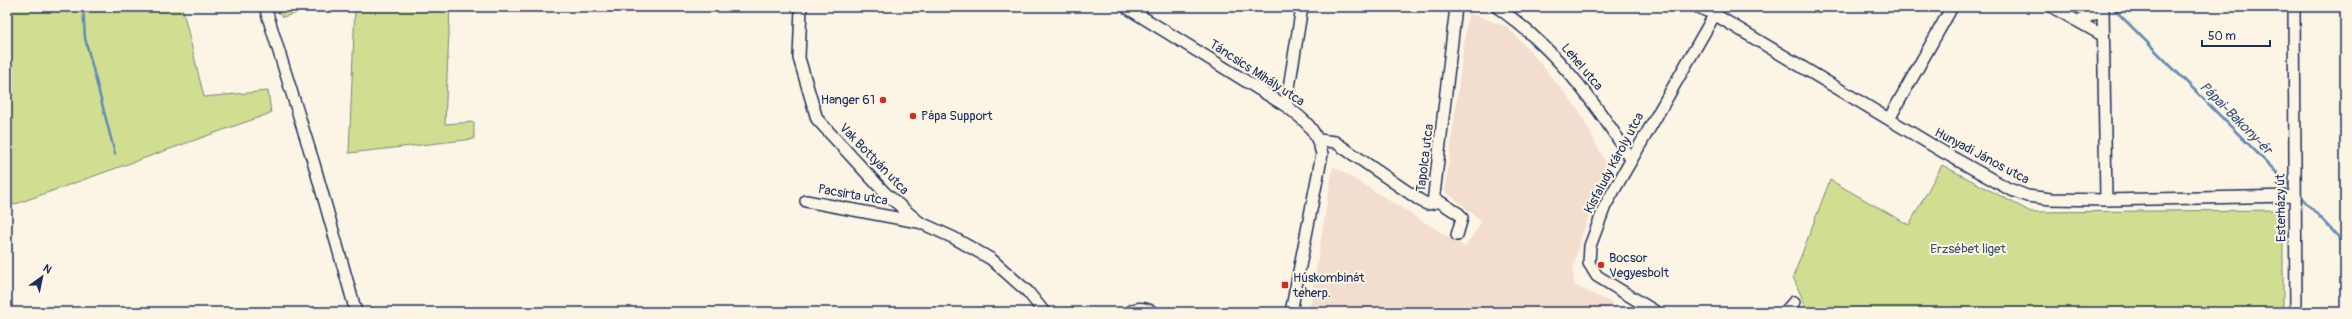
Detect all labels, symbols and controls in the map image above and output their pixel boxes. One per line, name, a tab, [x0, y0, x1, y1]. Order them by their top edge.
scale bar	[2202, 22, 2270, 48]
text: 50 m	[2208, 29, 2236, 44]
street label: Táncsics Mihály utca	[1206, 36, 1308, 110]
street label: Lehel utca	[1558, 40, 1606, 94]
water label: Pápai-Bakony-ér	[2196, 78, 2277, 159]
place label: Hanger 61	[821, 92, 875, 108]
marker: Hanger 61	[878, 95, 888, 105]
place label: Pápa Support	[921, 108, 993, 124]
street label: Kisfaludy Károly utca	[1581, 110, 1647, 216]
marker: Pápa Support	[908, 111, 918, 121]
street label: Vak Bottyán utca	[836, 120, 912, 198]
street label: Tapolca utca	[1413, 123, 1437, 193]
street label: Hunyadi János utca	[1932, 124, 2032, 188]
street label: Esterházy út	[2272, 173, 2290, 242]
street label: Pacsirta utca	[817, 181, 889, 209]
park label: Erzsébet liget	[1930, 241, 2006, 257]
place label: Bocsor Vegyesbolt	[1609, 250, 1670, 281]
north arrow	[22, 257, 62, 297]
marker: Bocsor Vegyesbolt	[1596, 260, 1606, 270]
text: N	[41, 262, 54, 277]
place label: Húskombinát teherp.	[1292, 270, 1365, 301]
marker: Húskombinát teherp.	[1280, 280, 1290, 290]

